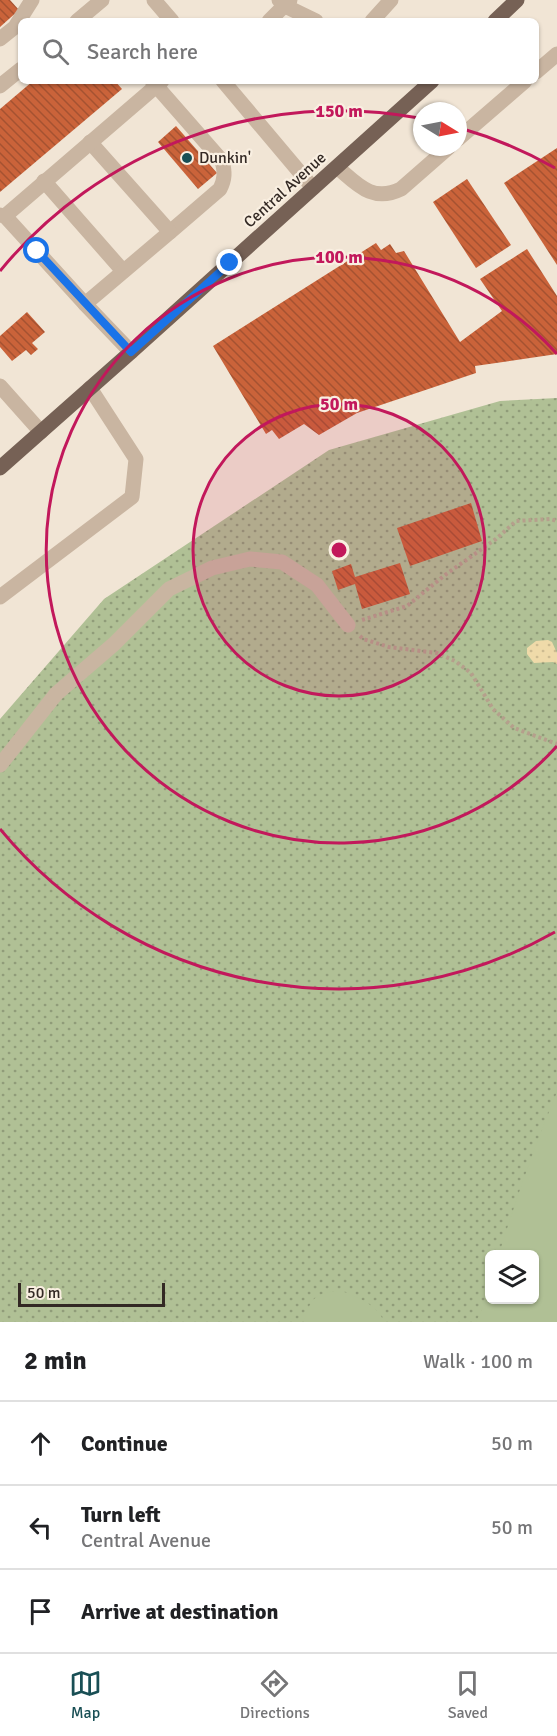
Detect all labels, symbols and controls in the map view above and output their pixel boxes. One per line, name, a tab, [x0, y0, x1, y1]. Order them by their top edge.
search box	[18, 18, 539, 84]
icon: search	[39, 35, 72, 68]
text: Search here	[87, 38, 198, 65]
text: 150 m	[315, 100, 363, 122]
north arrow	[413, 102, 467, 156]
place label: Dunkin'	[199, 148, 251, 168]
street label: Central Avenue	[240, 148, 330, 232]
marker: Dunkin'	[180, 151, 194, 165]
route start	[23, 237, 49, 263]
text: 100 m	[315, 246, 363, 268]
route end	[216, 249, 242, 275]
text: 50 m	[320, 393, 358, 415]
centre of rings	[329, 540, 349, 560]
map controls	[485, 1250, 539, 1304]
button: layers	[485, 1250, 539, 1304]
scale bar	[18, 1280, 165, 1308]
text: 50 m	[27, 1283, 61, 1303]
text: 2 min	[24, 1345, 87, 1377]
text: Walk · 100 m	[423, 1349, 533, 1374]
icon: ahead	[24, 1427, 57, 1460]
text: Continue	[81, 1430, 168, 1457]
text: 50 m	[491, 1431, 533, 1456]
text: Turn left	[81, 1501, 161, 1528]
icon: left	[24, 1511, 57, 1544]
text: 50 m	[491, 1515, 533, 1540]
text: Central Avenue	[81, 1528, 211, 1553]
icon: arrive	[24, 1595, 57, 1628]
text: Arrive at destination	[81, 1598, 278, 1625]
tab: Map	[69, 1667, 102, 1723]
tab: Directions	[240, 1667, 310, 1723]
tab: Saved	[448, 1667, 488, 1723]

